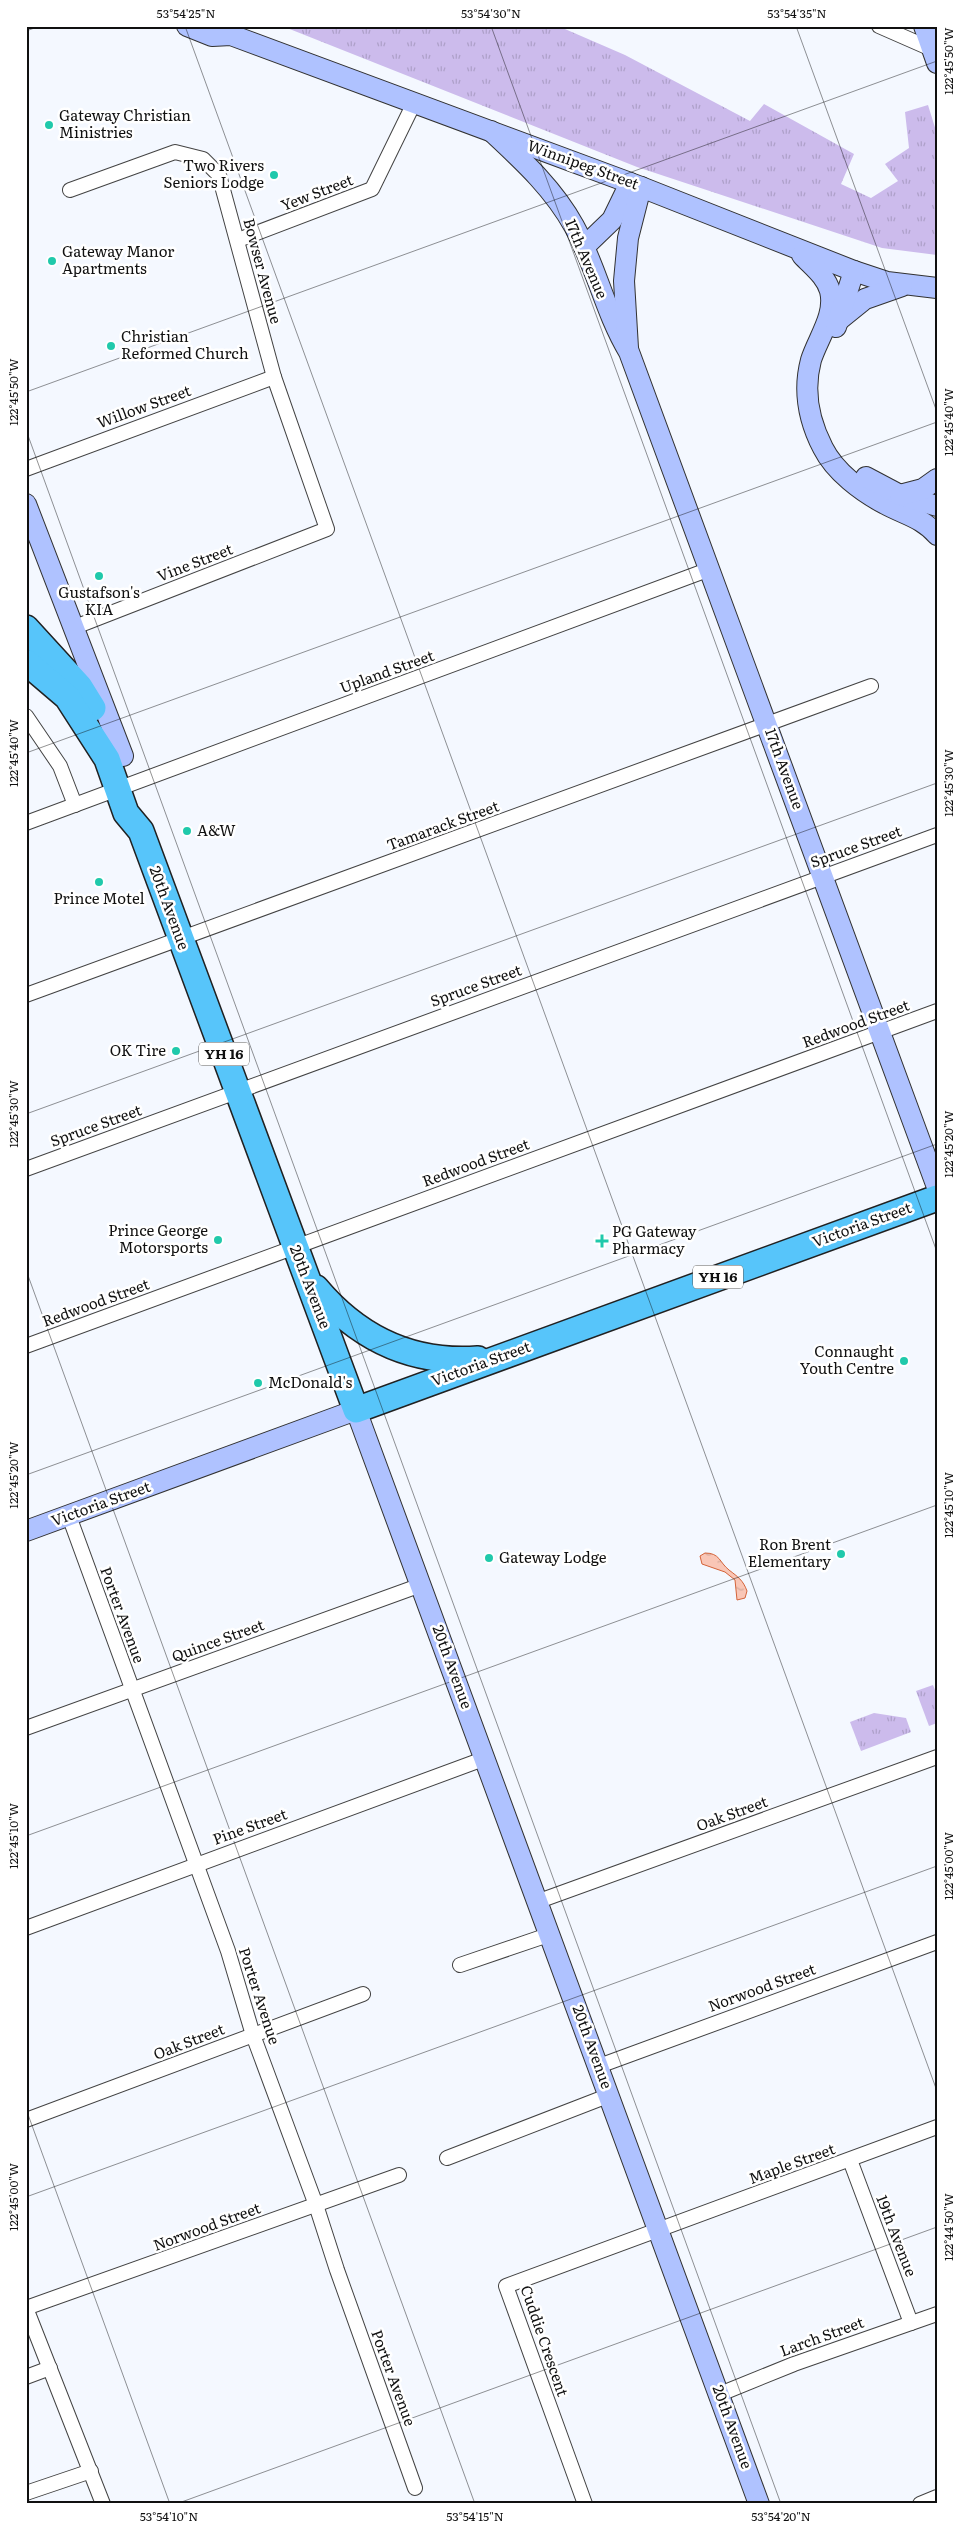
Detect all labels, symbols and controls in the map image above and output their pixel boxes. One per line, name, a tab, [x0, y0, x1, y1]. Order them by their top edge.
text: 53°54'25"N	[157, 4, 215, 22]
text: 53°54'30"N	[461, 4, 521, 22]
text: 53°54'35"N	[767, 4, 827, 22]
text: 122°45'50"W	[939, 27, 957, 95]
place label: Gateway Christian Ministries	[59, 103, 191, 143]
marker: Gateway Christian Ministries	[43, 119, 55, 131]
street label: Winnipeg Street	[525, 133, 642, 194]
place label: Two Rivers Seniors Lodge	[164, 153, 264, 193]
street label: Yew Street	[277, 167, 356, 216]
marker: Two Rivers Seniors Lodge	[268, 169, 280, 181]
street label: Bowser Avenue	[238, 215, 289, 326]
street label: 17th Avenue	[560, 215, 615, 302]
place label: Gateway Manor Apartments	[62, 239, 174, 279]
marker: Gateway Manor Apartments	[46, 255, 58, 267]
place label: Christian Reformed Church	[121, 324, 249, 364]
marker: Christian Reformed Church	[105, 340, 117, 352]
text: 122°45'50"W	[4, 358, 22, 426]
street label: Willow Street	[93, 378, 194, 433]
text: 122°45'40"W	[939, 388, 957, 456]
street label: Vine Street	[153, 537, 236, 587]
marker: Gustafson's KIA	[93, 570, 105, 582]
place label: Gustafson's KIA	[58, 580, 140, 620]
street label: Upland Street	[336, 643, 437, 698]
text: 122°45'40"W	[4, 719, 22, 787]
street label: 17th Avenue	[760, 725, 811, 813]
text: 122°45'30"W	[939, 749, 957, 817]
street label: Tamarack Street	[383, 794, 502, 856]
place label: A&W	[197, 818, 236, 841]
street label: Spruce Street	[807, 818, 904, 873]
marker: A&W	[181, 825, 193, 837]
street label: 20th Avenue	[145, 862, 196, 953]
marker: Prince Motel	[93, 876, 105, 888]
place label: Prince Motel	[53, 886, 145, 909]
street label: Spruce Street	[427, 957, 524, 1012]
street label: Redwood Street	[799, 993, 912, 1053]
place label: OK Tire	[110, 1038, 166, 1061]
road number: YH 16	[199, 1042, 249, 1066]
marker: OK Tire	[170, 1045, 182, 1057]
text: 122°45'30"W	[4, 1080, 22, 1148]
street label: Spruce Street	[47, 1097, 144, 1152]
text: 122°45'20"W	[939, 1110, 957, 1178]
street label: Redwood Street	[419, 1132, 532, 1192]
street label: Victoria Street	[809, 1195, 914, 1252]
place label: Prince George Motorsports	[108, 1218, 208, 1258]
place label: PG Gateway Pharmacy	[612, 1219, 697, 1259]
marker: Prince George Motorsports	[212, 1234, 224, 1246]
marker: PG Gateway Pharmacy	[596, 1235, 608, 1247]
street label: 20th Avenue	[285, 1241, 338, 1332]
road number: YH 16	[693, 1266, 743, 1288]
street label: Redwood Street	[39, 1272, 152, 1332]
street label: Victoria Street	[428, 1334, 533, 1391]
place label: Connaught Youth Centre	[800, 1339, 894, 1379]
marker: Connaught Youth Centre	[898, 1355, 910, 1367]
place label: McDonald's	[268, 1370, 352, 1393]
marker: McDonald's	[252, 1377, 264, 1389]
text: 122°45'20"W	[4, 1441, 22, 1509]
text: 122°45'10"W	[939, 1472, 957, 1538]
street label: Victoria Street	[48, 1474, 153, 1531]
place label: Ron Brent Elementary	[748, 1532, 831, 1572]
place label: Gateway Lodge	[499, 1545, 607, 1568]
marker: Ron Brent Elementary	[835, 1548, 847, 1560]
marker: Gateway Lodge	[483, 1552, 495, 1564]
street label: Porter Avenue	[95, 1563, 152, 1666]
street label: Quince Street	[168, 1612, 267, 1667]
street label: 20th Avenue	[428, 1621, 479, 1712]
street label: Oak Street	[693, 1789, 770, 1836]
street label: Pine Street	[209, 1802, 290, 1850]
text: 122°45'10"W	[4, 1803, 22, 1869]
text: 122°45'00"W	[939, 1832, 957, 1900]
street label: Porter Avenue	[234, 1944, 287, 2047]
street label: Norwood Street	[705, 1956, 818, 2017]
street label: 20th Avenue	[568, 2001, 619, 2092]
street label: Oak Street	[150, 2017, 227, 2065]
street label: Maple Street	[745, 2136, 838, 2189]
text: 122°45'00"W	[4, 2163, 22, 2231]
street label: 19th Avenue	[871, 2191, 924, 2280]
text: 122°44'50"W	[939, 2193, 957, 2261]
street label: Norwood Street	[150, 2195, 263, 2256]
street label: Cuddie Crescent	[516, 2282, 575, 2399]
street label: Larch Street	[776, 2310, 867, 2361]
street label: Porter Avenue	[366, 2326, 423, 2429]
street label: 20th Avenue	[708, 2381, 759, 2472]
text: 53°54'10"N	[140, 2507, 198, 2525]
text: 53°54'15"N	[446, 2507, 504, 2525]
text: 53°54'20"N	[751, 2507, 811, 2525]

